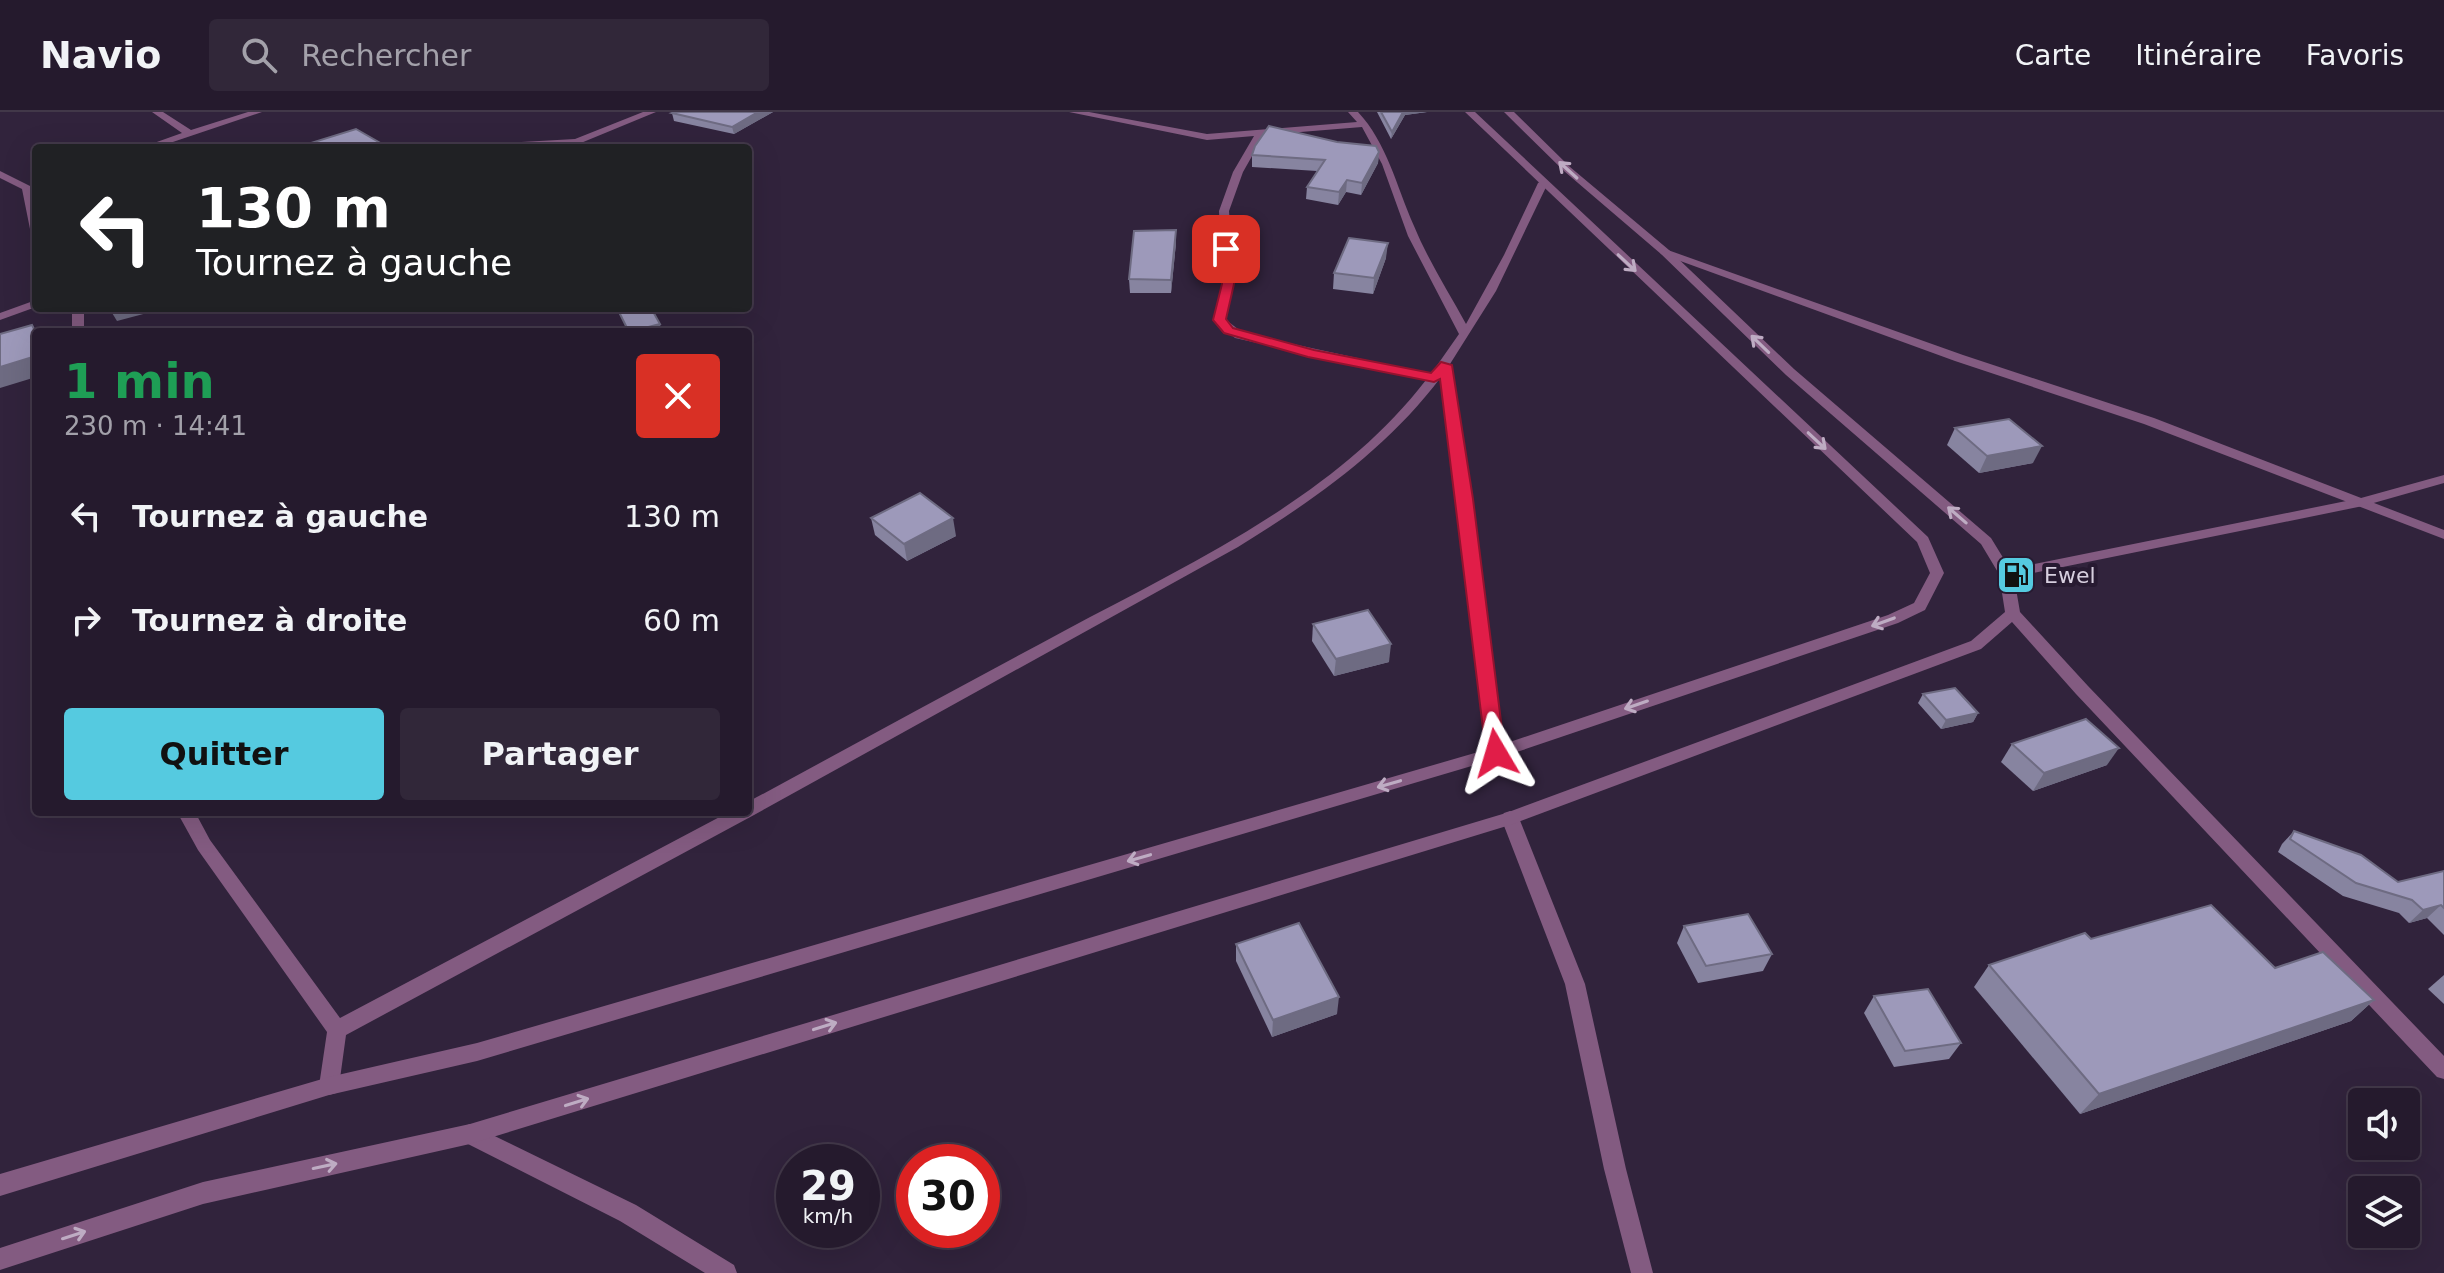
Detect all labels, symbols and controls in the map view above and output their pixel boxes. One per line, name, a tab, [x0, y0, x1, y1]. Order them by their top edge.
search box	[209, 19, 769, 91]
text: Navio	[40, 33, 161, 77]
icon: search	[237, 33, 281, 77]
text: Rechercher	[301, 38, 471, 73]
text: Carte	[2015, 39, 2091, 72]
text: Itinéraire	[2135, 39, 2262, 72]
text: Favoris	[2306, 39, 2404, 72]
one-way arrow	[1558, 161, 1578, 179]
text: 130 m	[196, 175, 391, 240]
icon: left	[64, 176, 168, 280]
pin	[1192, 215, 1260, 283]
icon: arrive	[1204, 227, 1248, 271]
text: Tournez à gauche	[196, 242, 512, 283]
one-way arrow	[1616, 254, 1636, 272]
one-way arrow	[1751, 335, 1771, 354]
text: 1 min	[64, 353, 215, 409]
button: close	[636, 354, 720, 438]
text: 230 m · 14:41	[64, 411, 247, 441]
one-way arrow	[1806, 431, 1826, 449]
icon: left	[64, 494, 108, 538]
text: Tournez à gauche	[132, 499, 428, 534]
text: 130 m	[624, 499, 720, 534]
one-way arrow	[1947, 506, 1967, 524]
fuel station icon: Ewel	[1995, 554, 2037, 596]
place label: Ewel	[2044, 563, 2096, 588]
icon: right	[64, 598, 108, 642]
text: Tournez à droite	[132, 603, 407, 638]
text: 60 m	[643, 603, 720, 638]
one-way arrow	[1871, 616, 1896, 630]
one-way arrow	[1624, 699, 1649, 714]
button: Quitter	[64, 708, 384, 800]
button: Partager	[400, 708, 720, 800]
position arrow	[1454, 711, 1538, 795]
one-way arrow	[1376, 778, 1402, 793]
one-way arrow	[1127, 851, 1153, 866]
one-way arrow	[812, 1018, 838, 1033]
map controls	[2348, 1088, 2420, 1248]
button: sound	[2348, 1088, 2420, 1160]
one-way arrow	[563, 1094, 589, 1109]
speed limit sign: 30	[896, 1144, 1000, 1248]
one-way arrow	[311, 1158, 337, 1173]
text: 29	[800, 1163, 856, 1209]
button: layers	[2348, 1176, 2420, 1248]
text: km/h	[803, 1204, 853, 1228]
one-way arrow	[62, 1226, 87, 1241]

